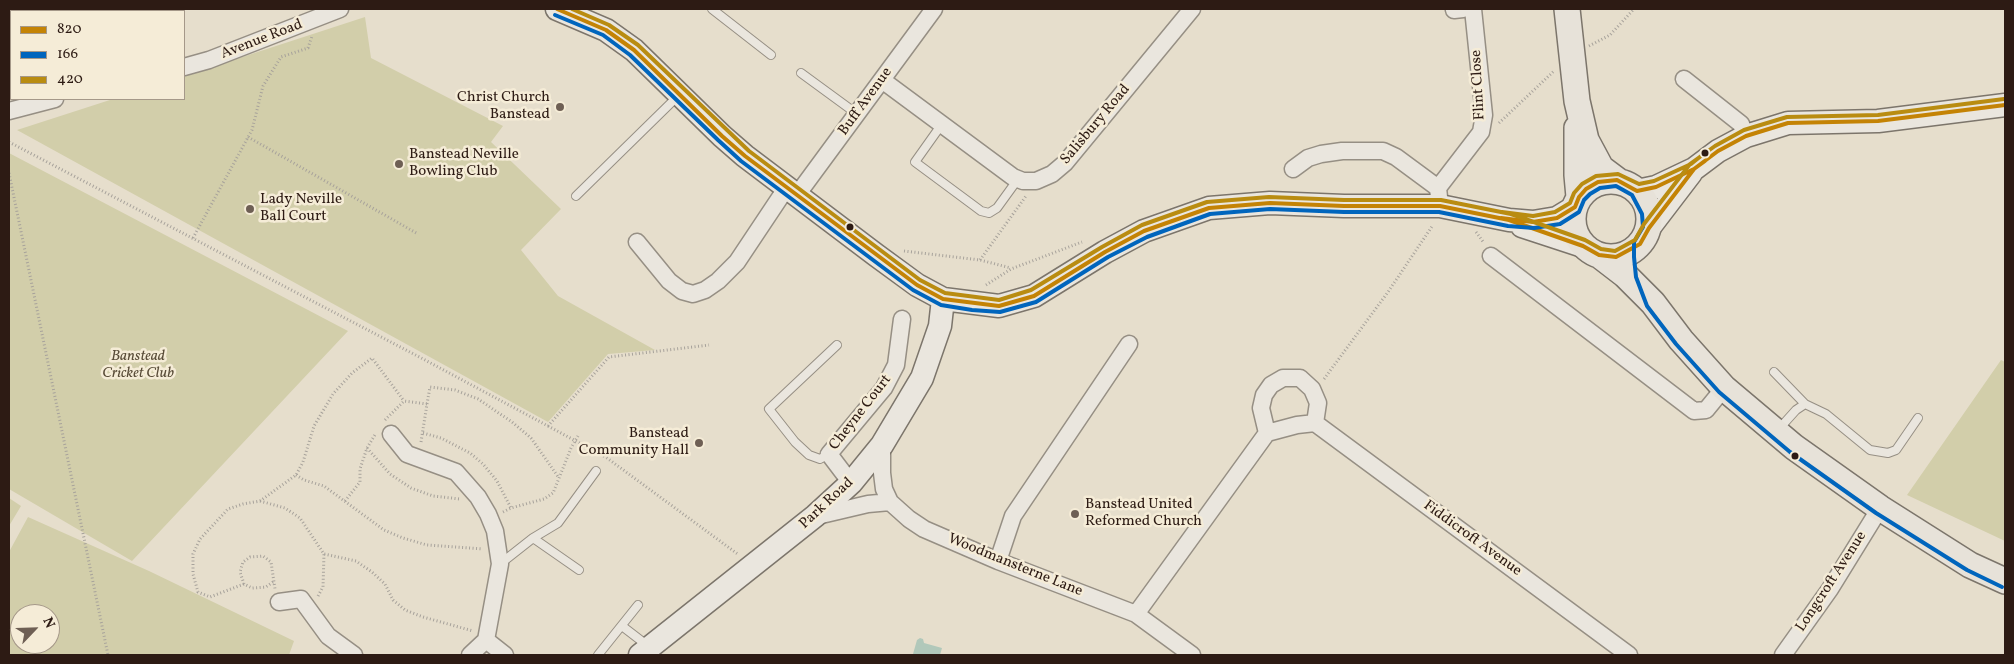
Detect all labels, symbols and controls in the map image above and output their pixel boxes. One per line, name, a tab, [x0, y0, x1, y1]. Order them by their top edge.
legend	[10, 10, 185, 100]
street label: Avenue Road	[219, 16, 305, 64]
text: 820	[57, 19, 82, 40]
text: 166	[57, 44, 78, 65]
street label: Flint Close	[1468, 49, 1490, 121]
street label: Buff Avenue	[835, 64, 897, 140]
text: 420	[57, 69, 83, 90]
street label: Salisbury Road	[1057, 81, 1135, 169]
place label: Christ Church Banstead	[457, 89, 550, 124]
marker: Christ Church Banstead	[554, 101, 566, 113]
place label: Banstead Neville Bowling Club	[409, 146, 519, 181]
unlabelled marker	[1700, 148, 1710, 158]
marker: Banstead Neville Bowling Club	[393, 158, 405, 170]
place label: Lady Neville Ball Court	[260, 191, 342, 226]
marker: Lady Neville Ball Court	[244, 203, 256, 215]
unlabelled marker	[845, 222, 855, 232]
park label: Banstead Cricket Club	[102, 348, 174, 383]
street label: Cheyne Court	[826, 372, 896, 454]
place label: Banstead Community Hall	[579, 425, 689, 460]
marker: Banstead Community Hall	[693, 437, 705, 449]
unlabelled marker	[1790, 451, 1800, 461]
street label: Park Road	[796, 474, 858, 534]
place label: Banstead United Reformed Church	[1085, 496, 1202, 531]
street label: Fiddicroft Avenue	[1419, 497, 1525, 581]
marker: Banstead United Reformed Church	[1069, 508, 1081, 520]
street label: Longcroft Avenue	[1793, 528, 1871, 636]
street label: Woodmansterne Lane	[945, 531, 1085, 601]
north arrow	[10, 604, 60, 654]
text: N	[37, 615, 59, 632]

